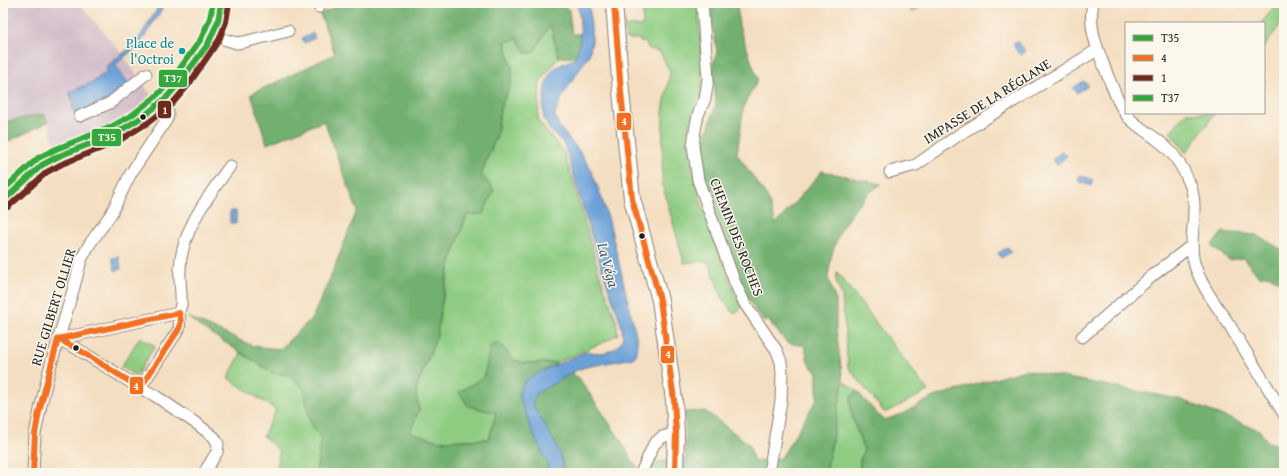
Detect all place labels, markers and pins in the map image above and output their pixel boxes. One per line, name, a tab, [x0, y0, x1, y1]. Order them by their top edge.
place label: Place de l'Octroi	[126, 33, 174, 69]
marker: Place de l'Octroi	[177, 46, 187, 56]
unlabelled marker	[138, 112, 148, 122]
unlabelled marker	[637, 231, 647, 241]
unlabelled marker	[71, 343, 81, 353]

